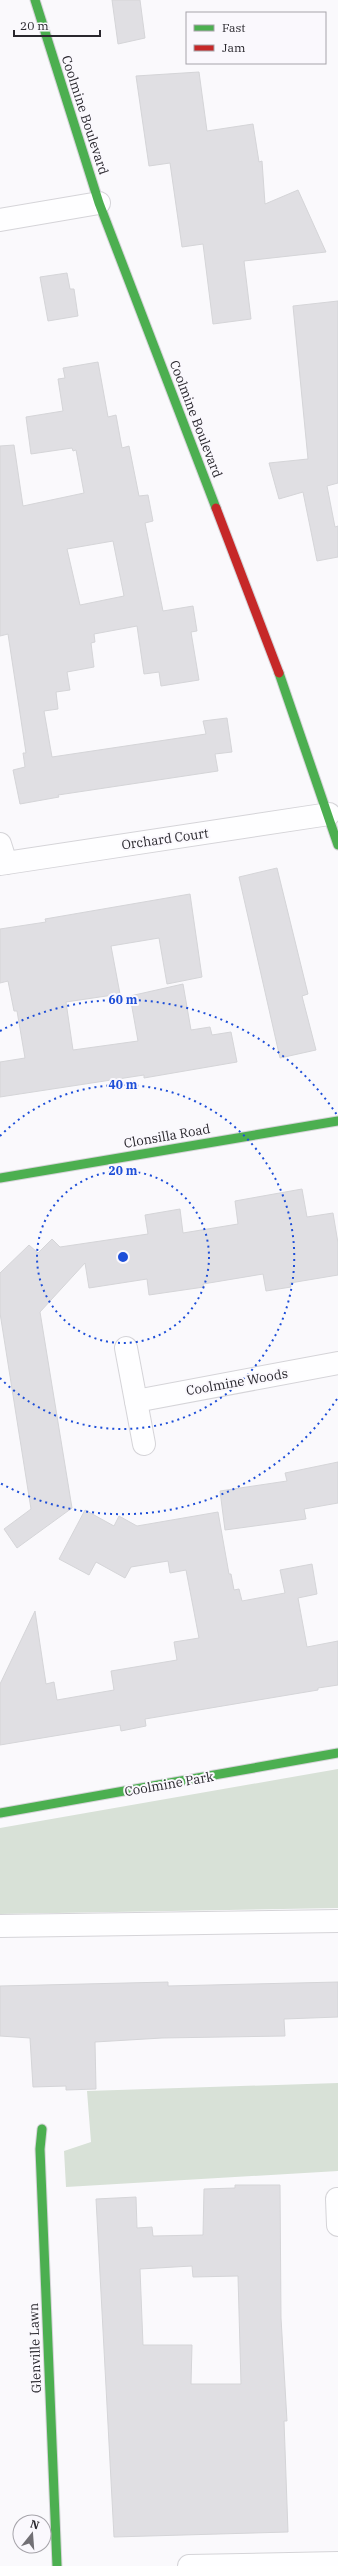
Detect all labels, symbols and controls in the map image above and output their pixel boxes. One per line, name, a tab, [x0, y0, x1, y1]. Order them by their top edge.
scale bar	[14, 12, 100, 38]
legend	[186, 12, 326, 64]
text: 20 m	[20, 18, 49, 33]
text: Fast	[222, 20, 246, 35]
text: Jam	[222, 40, 246, 55]
street label: Coolmine Boulevard	[58, 53, 112, 177]
street label: Coolmine Boulevard	[166, 358, 226, 480]
street label: Orchard Court	[120, 824, 210, 854]
text: 60 m	[109, 992, 138, 1007]
text: 40 m	[109, 1077, 138, 1092]
street label: Clonsilla Road	[123, 1120, 212, 1152]
text: 20 m	[109, 1163, 138, 1178]
centre of rings	[116, 1250, 130, 1264]
street label: Coolmine Woods	[185, 1365, 289, 1399]
street label: Coolmine Park	[123, 1768, 215, 1800]
street label: Glenville Lawn	[25, 2303, 45, 2393]
north arrow	[12, 2514, 52, 2554]
text: N	[29, 2516, 41, 2532]

